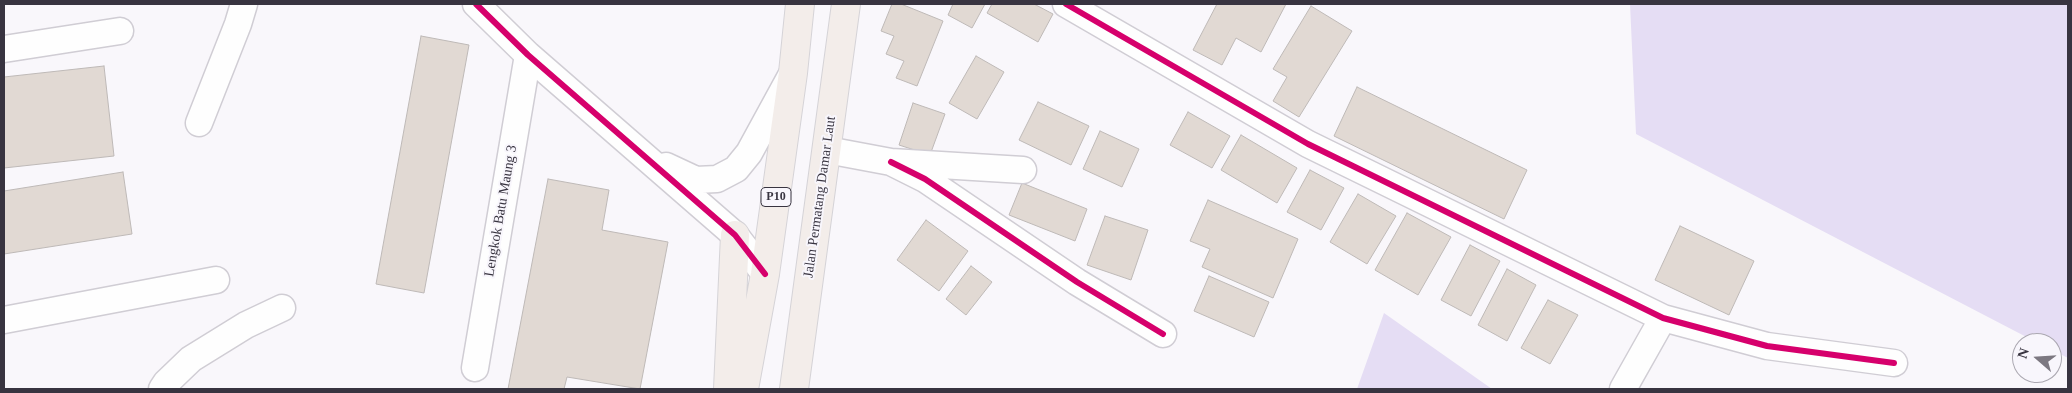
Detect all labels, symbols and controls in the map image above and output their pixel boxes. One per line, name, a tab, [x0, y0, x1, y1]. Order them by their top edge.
street label: Jalan Permatang Damar Laut	[800, 115, 840, 279]
street label: Lengkok Batu Maung 3	[481, 144, 521, 278]
road number: P10	[761, 188, 791, 206]
north arrow	[2012, 333, 2062, 383]
text: N	[2015, 346, 2032, 361]

